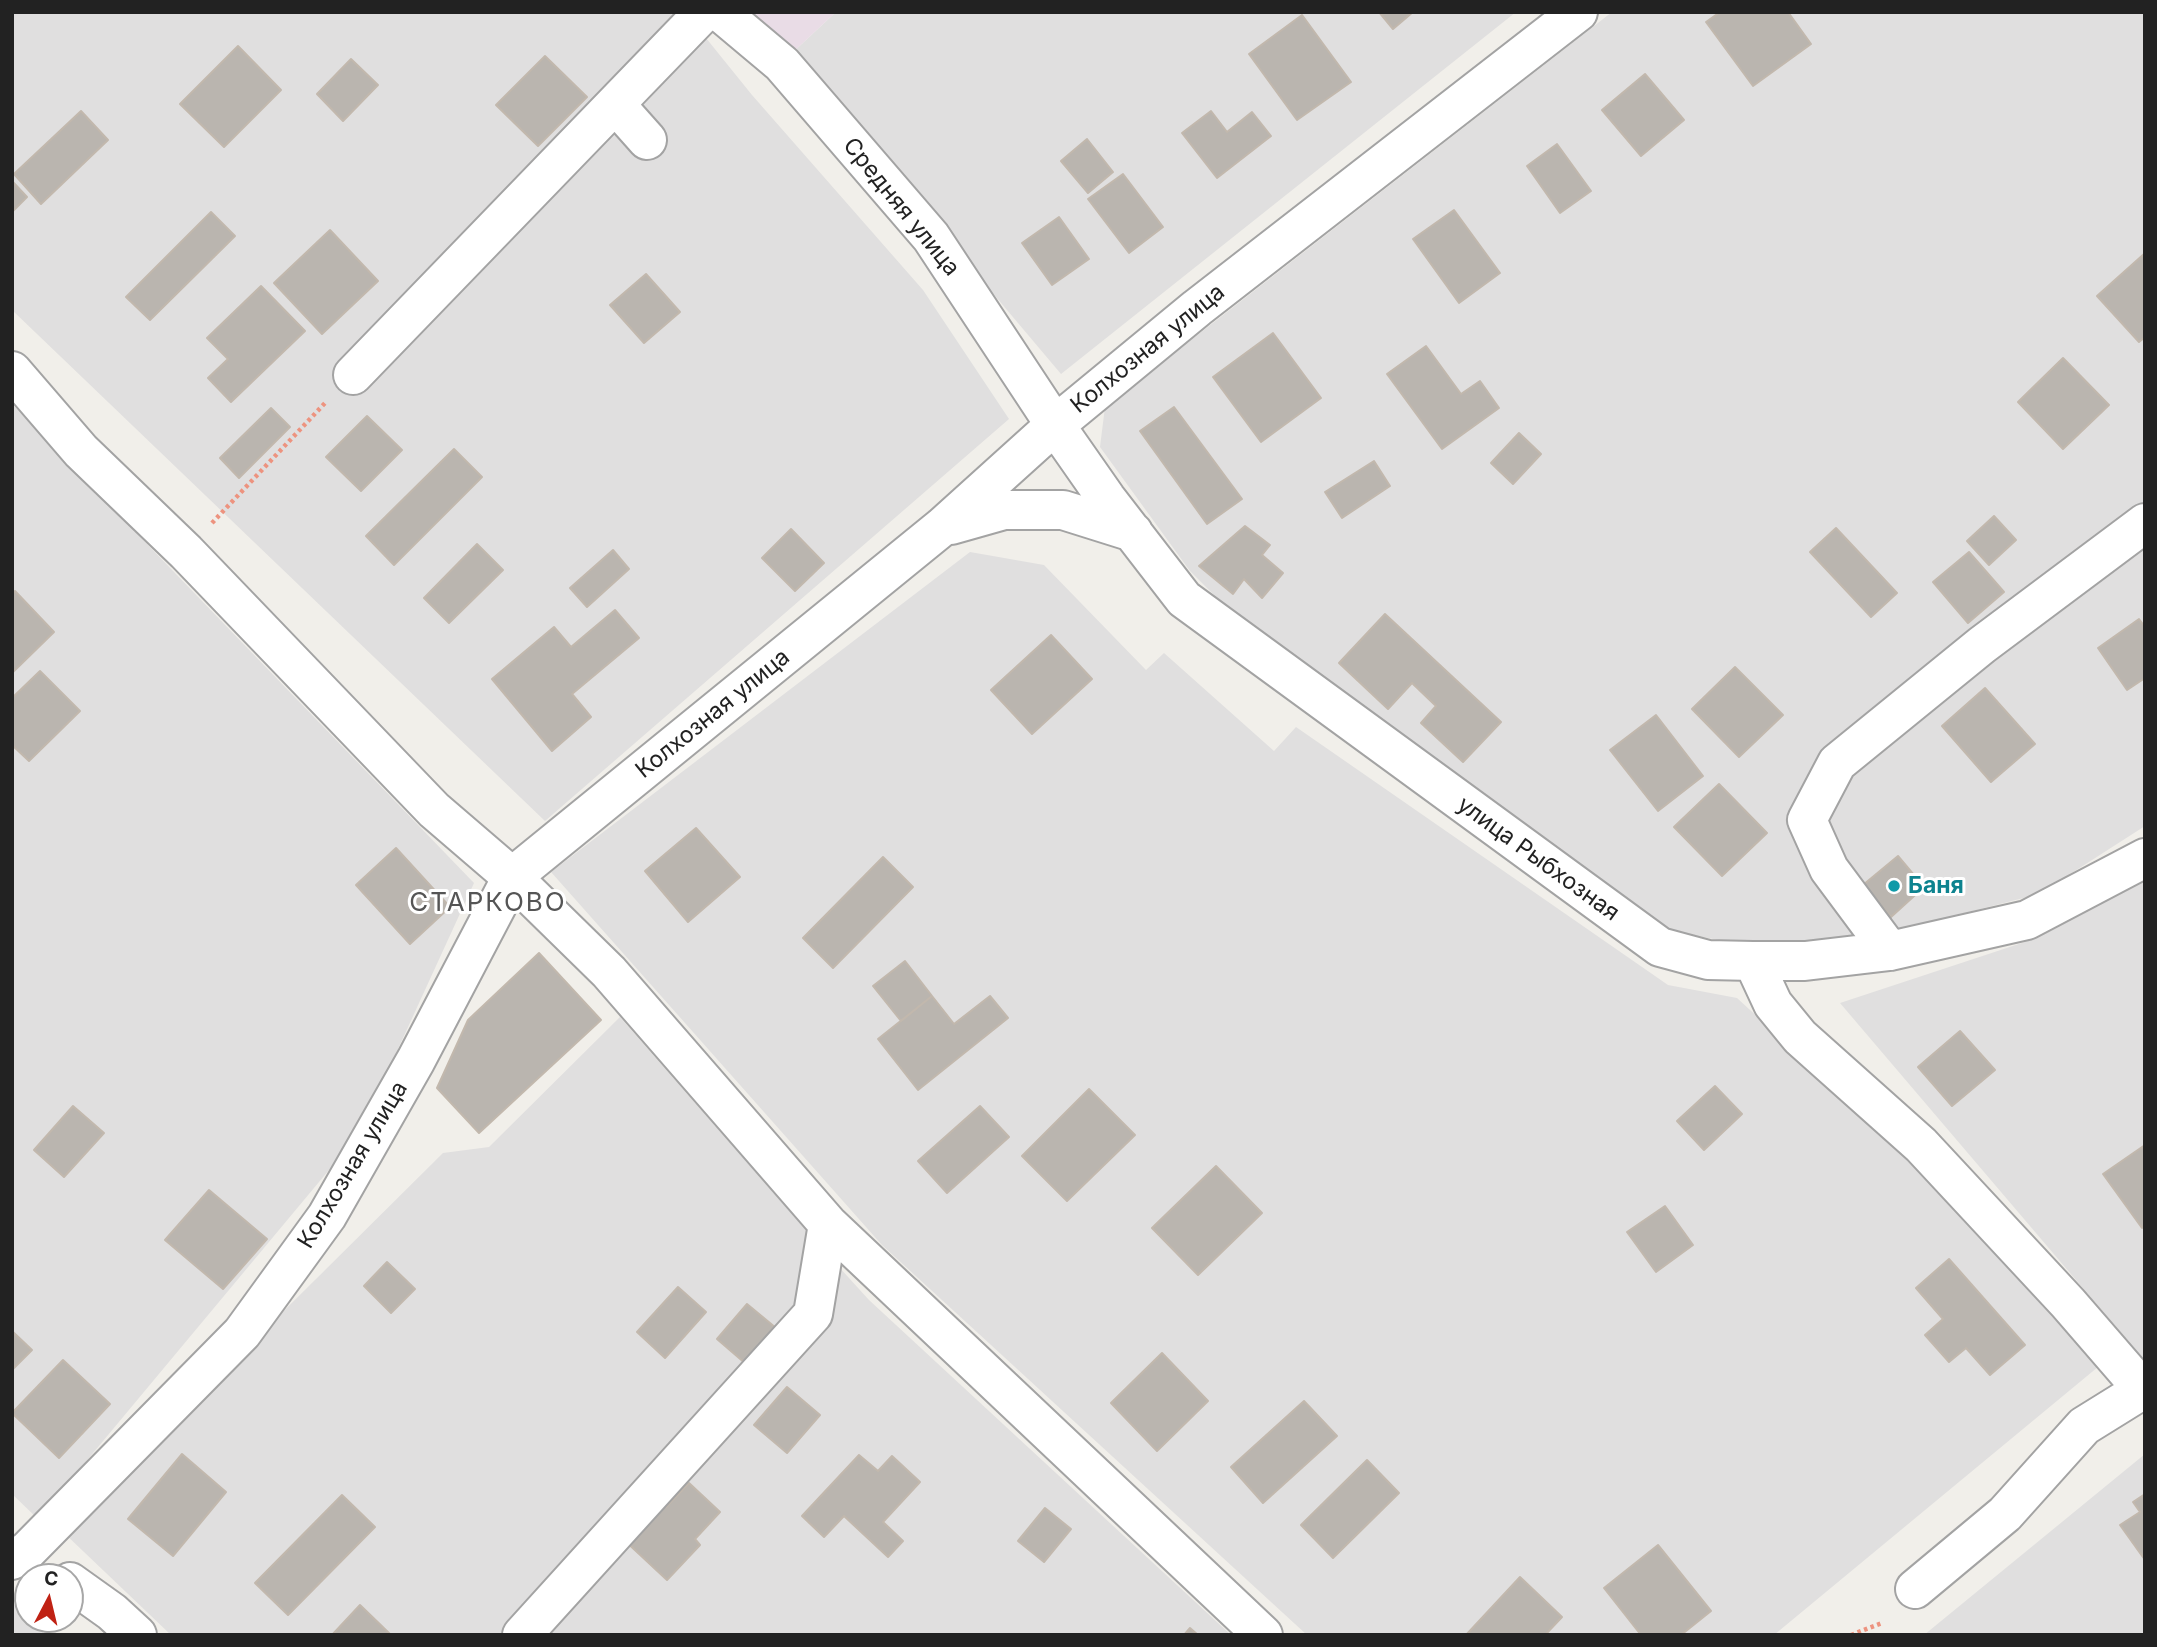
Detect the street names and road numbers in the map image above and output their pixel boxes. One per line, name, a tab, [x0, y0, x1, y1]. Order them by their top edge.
street label: Средняя улица	[837, 132, 965, 282]
street label: Колхозная улица	[1066, 279, 1230, 419]
street label: Колхозная улица	[631, 644, 795, 784]
street label: улица Рыбхозная	[1452, 791, 1624, 927]
street label: Колхозная улица	[292, 1077, 414, 1253]

